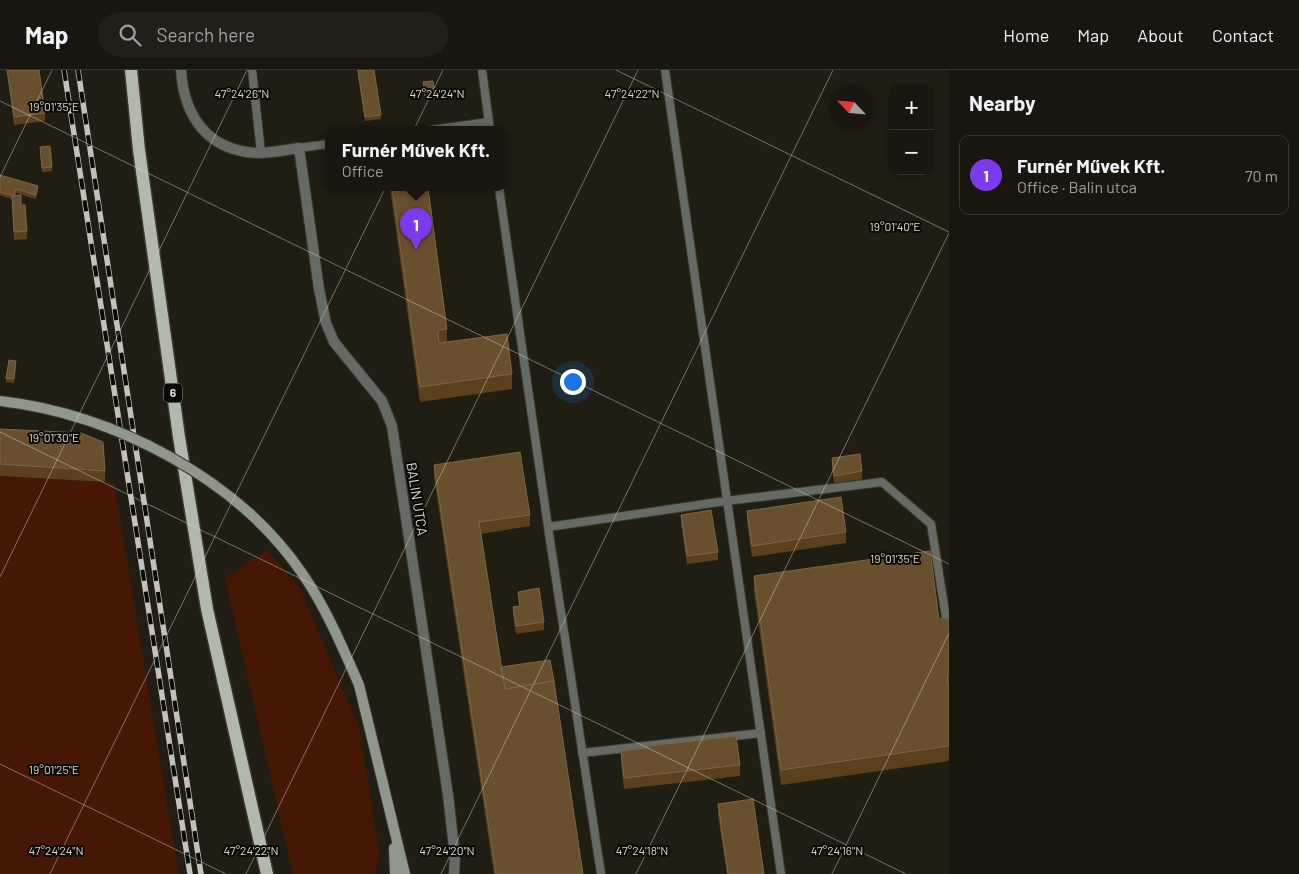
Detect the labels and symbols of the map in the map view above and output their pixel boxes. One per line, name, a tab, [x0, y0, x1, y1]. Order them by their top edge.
north arrow	[829, 85, 874, 130]
text: 47°24'26"N	[215, 86, 269, 100]
text: 47°24'24"N	[409, 86, 465, 100]
text: 47°24'22"N	[604, 86, 660, 100]
text: 19°01'35"E	[29, 99, 79, 113]
pin: 1	[400, 208, 432, 249]
text: 19°01'40"E	[870, 219, 920, 233]
your location	[560, 369, 586, 395]
road number: 6	[164, 384, 182, 402]
text: 19°01'30"E	[29, 430, 79, 444]
street label: BALIN UTCA	[403, 461, 432, 537]
text: 19°01'35"E	[870, 551, 920, 565]
text: 19°01'25"E	[29, 762, 79, 776]
text: 47°24'24"N	[28, 843, 84, 857]
text: 47°24'22"N	[223, 843, 279, 857]
text: 47°24'20"N	[419, 843, 475, 857]
text: 47°24'18"N	[616, 843, 668, 857]
text: 47°24'16"N	[811, 843, 863, 857]

